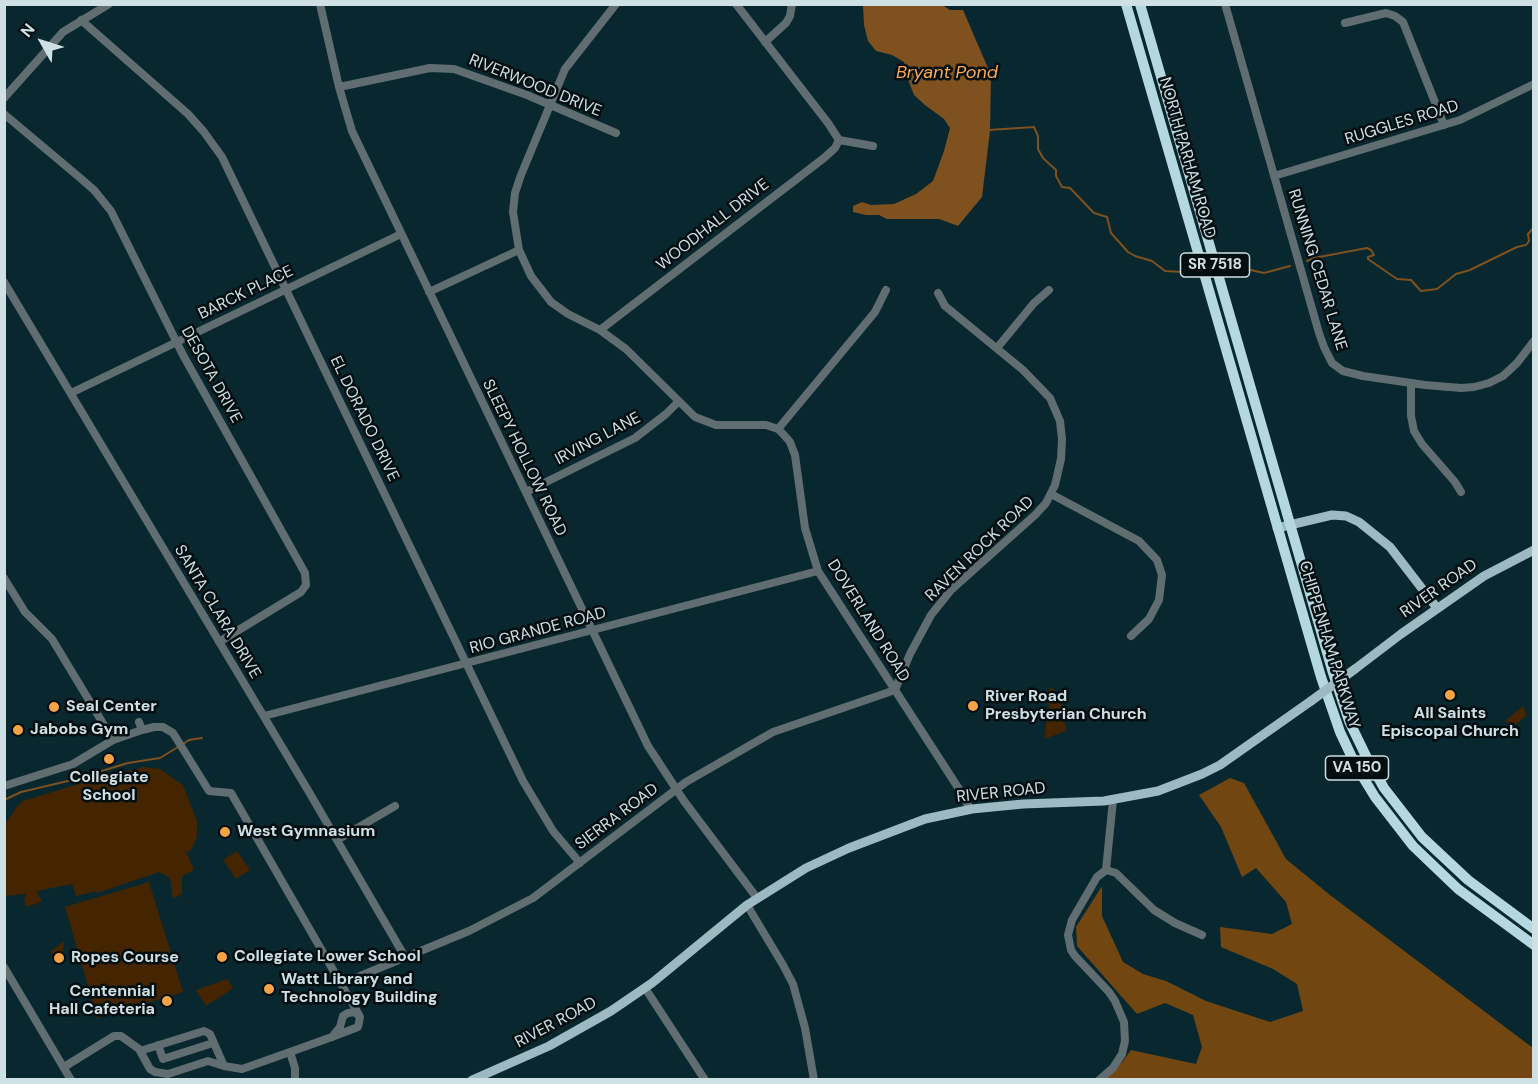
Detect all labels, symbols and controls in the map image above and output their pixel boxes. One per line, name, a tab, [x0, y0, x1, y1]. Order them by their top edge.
north arrow	[12, 12, 72, 72]
text: N	[16, 19, 39, 42]
street label: RIVERWOOD DRIVE	[466, 51, 604, 121]
water label: Bryant Pond	[896, 62, 998, 84]
street label: NORTH PARHAM ROAD	[1155, 75, 1219, 241]
street label: RUGGLES ROAD	[1343, 97, 1461, 149]
street label: WOODHALL DRIVE	[653, 175, 773, 275]
street label: RUNNING CEDAR LANE	[1283, 187, 1351, 353]
road number: SR 7518	[1180, 253, 1250, 277]
street label: BARCK PLACE	[196, 262, 296, 324]
street label: DESOTA DRIVE	[176, 323, 246, 427]
street label: EL DORADO DRIVE	[325, 353, 403, 485]
street label: SLEEPY HOLLOW ROAD	[478, 377, 570, 539]
street label: IRVING LANE	[552, 408, 644, 470]
street label: RAVEN ROCK ROAD	[922, 492, 1038, 606]
street label: SANTA CLARA DRIVE	[170, 542, 264, 682]
street label: RIVER ROAD	[1397, 555, 1481, 623]
street label: DOVERLAND ROAD	[823, 556, 913, 686]
street label: CHIPPENHAM PARKWAY	[1294, 559, 1364, 731]
street label: RIO GRANDE ROAD	[468, 604, 608, 658]
place label: River Road Presbyterian Church	[985, 687, 1147, 725]
marker: All Saints Episcopal Church	[1443, 688, 1457, 702]
place label: Seal Center	[66, 697, 157, 717]
marker: River Road Presbyterian Church	[966, 699, 980, 713]
marker: Seal Center	[47, 700, 61, 714]
place label: All Saints Episcopal Church	[1381, 704, 1519, 742]
place label: Jabobs Gym	[30, 720, 128, 740]
marker: Jabobs Gym	[11, 723, 25, 737]
marker: Collegiate School	[102, 752, 116, 766]
road number: VA 150	[1326, 756, 1388, 780]
place label: Collegiate School	[69, 768, 149, 806]
street label: RIVER ROAD	[956, 779, 1046, 807]
street label: SIERRA ROAD	[572, 780, 662, 854]
place label: West Gymnasium	[237, 822, 375, 842]
marker: West Gymnasium	[218, 825, 232, 839]
place label: Collegiate Lower School	[234, 947, 421, 967]
place label: Ropes Course	[71, 948, 179, 968]
marker: Collegiate Lower School	[215, 950, 229, 964]
marker: Ropes Course	[52, 951, 66, 965]
place label: Watt Library and Technology Building	[281, 970, 437, 1008]
place label: Centennial Hall Cafeteria	[49, 982, 155, 1020]
marker: Watt Library and Technology Building	[262, 982, 276, 996]
marker: Centennial Hall Cafeteria	[160, 994, 174, 1008]
street label: RIVER ROAD	[512, 994, 600, 1052]

